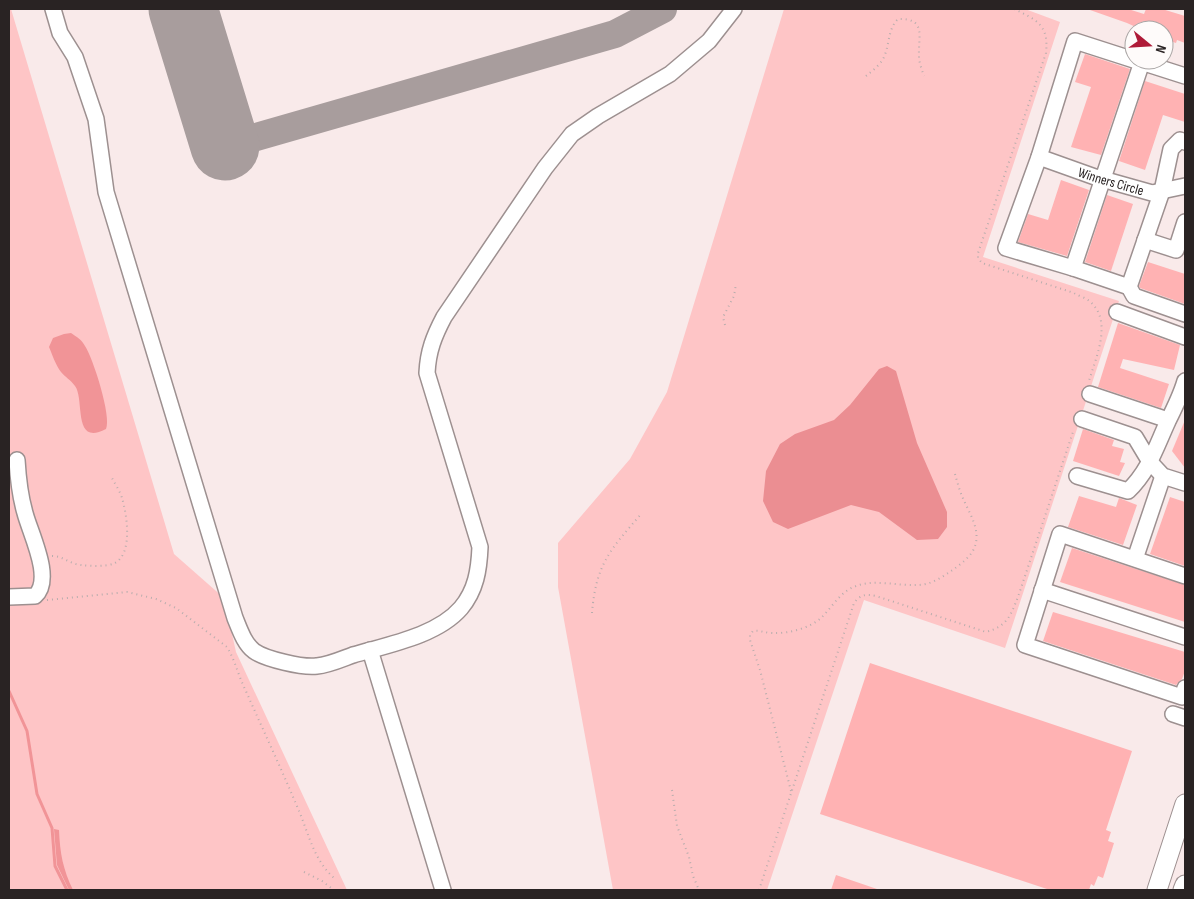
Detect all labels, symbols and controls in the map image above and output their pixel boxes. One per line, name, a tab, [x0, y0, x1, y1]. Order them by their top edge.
north arrow	[1124, 20, 1174, 70]
text: N	[1152, 43, 1170, 55]
street label: Winners Circle	[1076, 163, 1146, 199]

